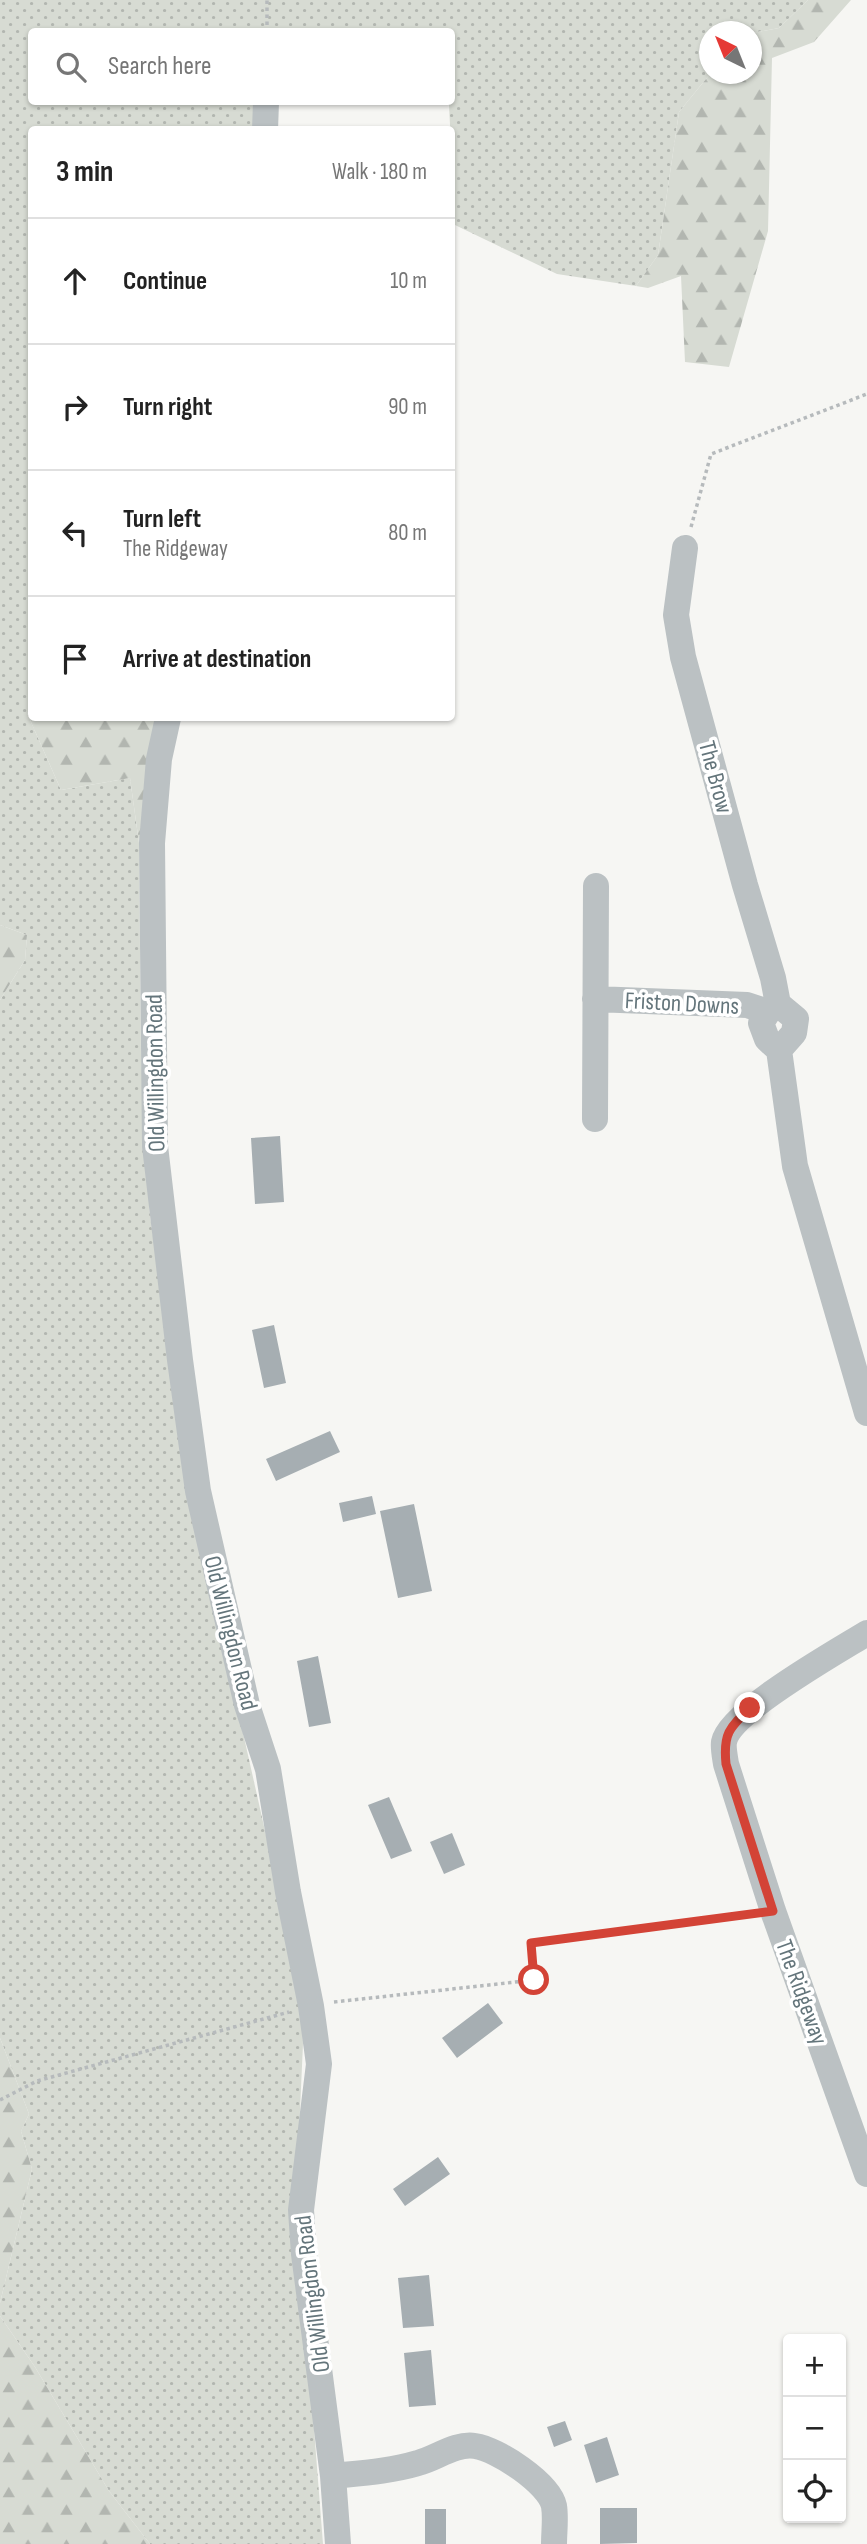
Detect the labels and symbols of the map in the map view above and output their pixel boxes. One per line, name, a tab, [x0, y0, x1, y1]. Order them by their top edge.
north arrow	[699, 21, 762, 84]
street label: The Brow	[692, 738, 739, 817]
street label: Friston Downs	[624, 986, 740, 1021]
street label: Old Willingdon Road	[140, 994, 171, 1152]
street label: Old Willingdon Road	[197, 1553, 264, 1713]
route end	[734, 1692, 765, 1723]
street label: The Ridgeway	[769, 1936, 834, 2049]
route start	[518, 1964, 549, 1995]
street label: Old Willingdon Road	[288, 2214, 337, 2374]

